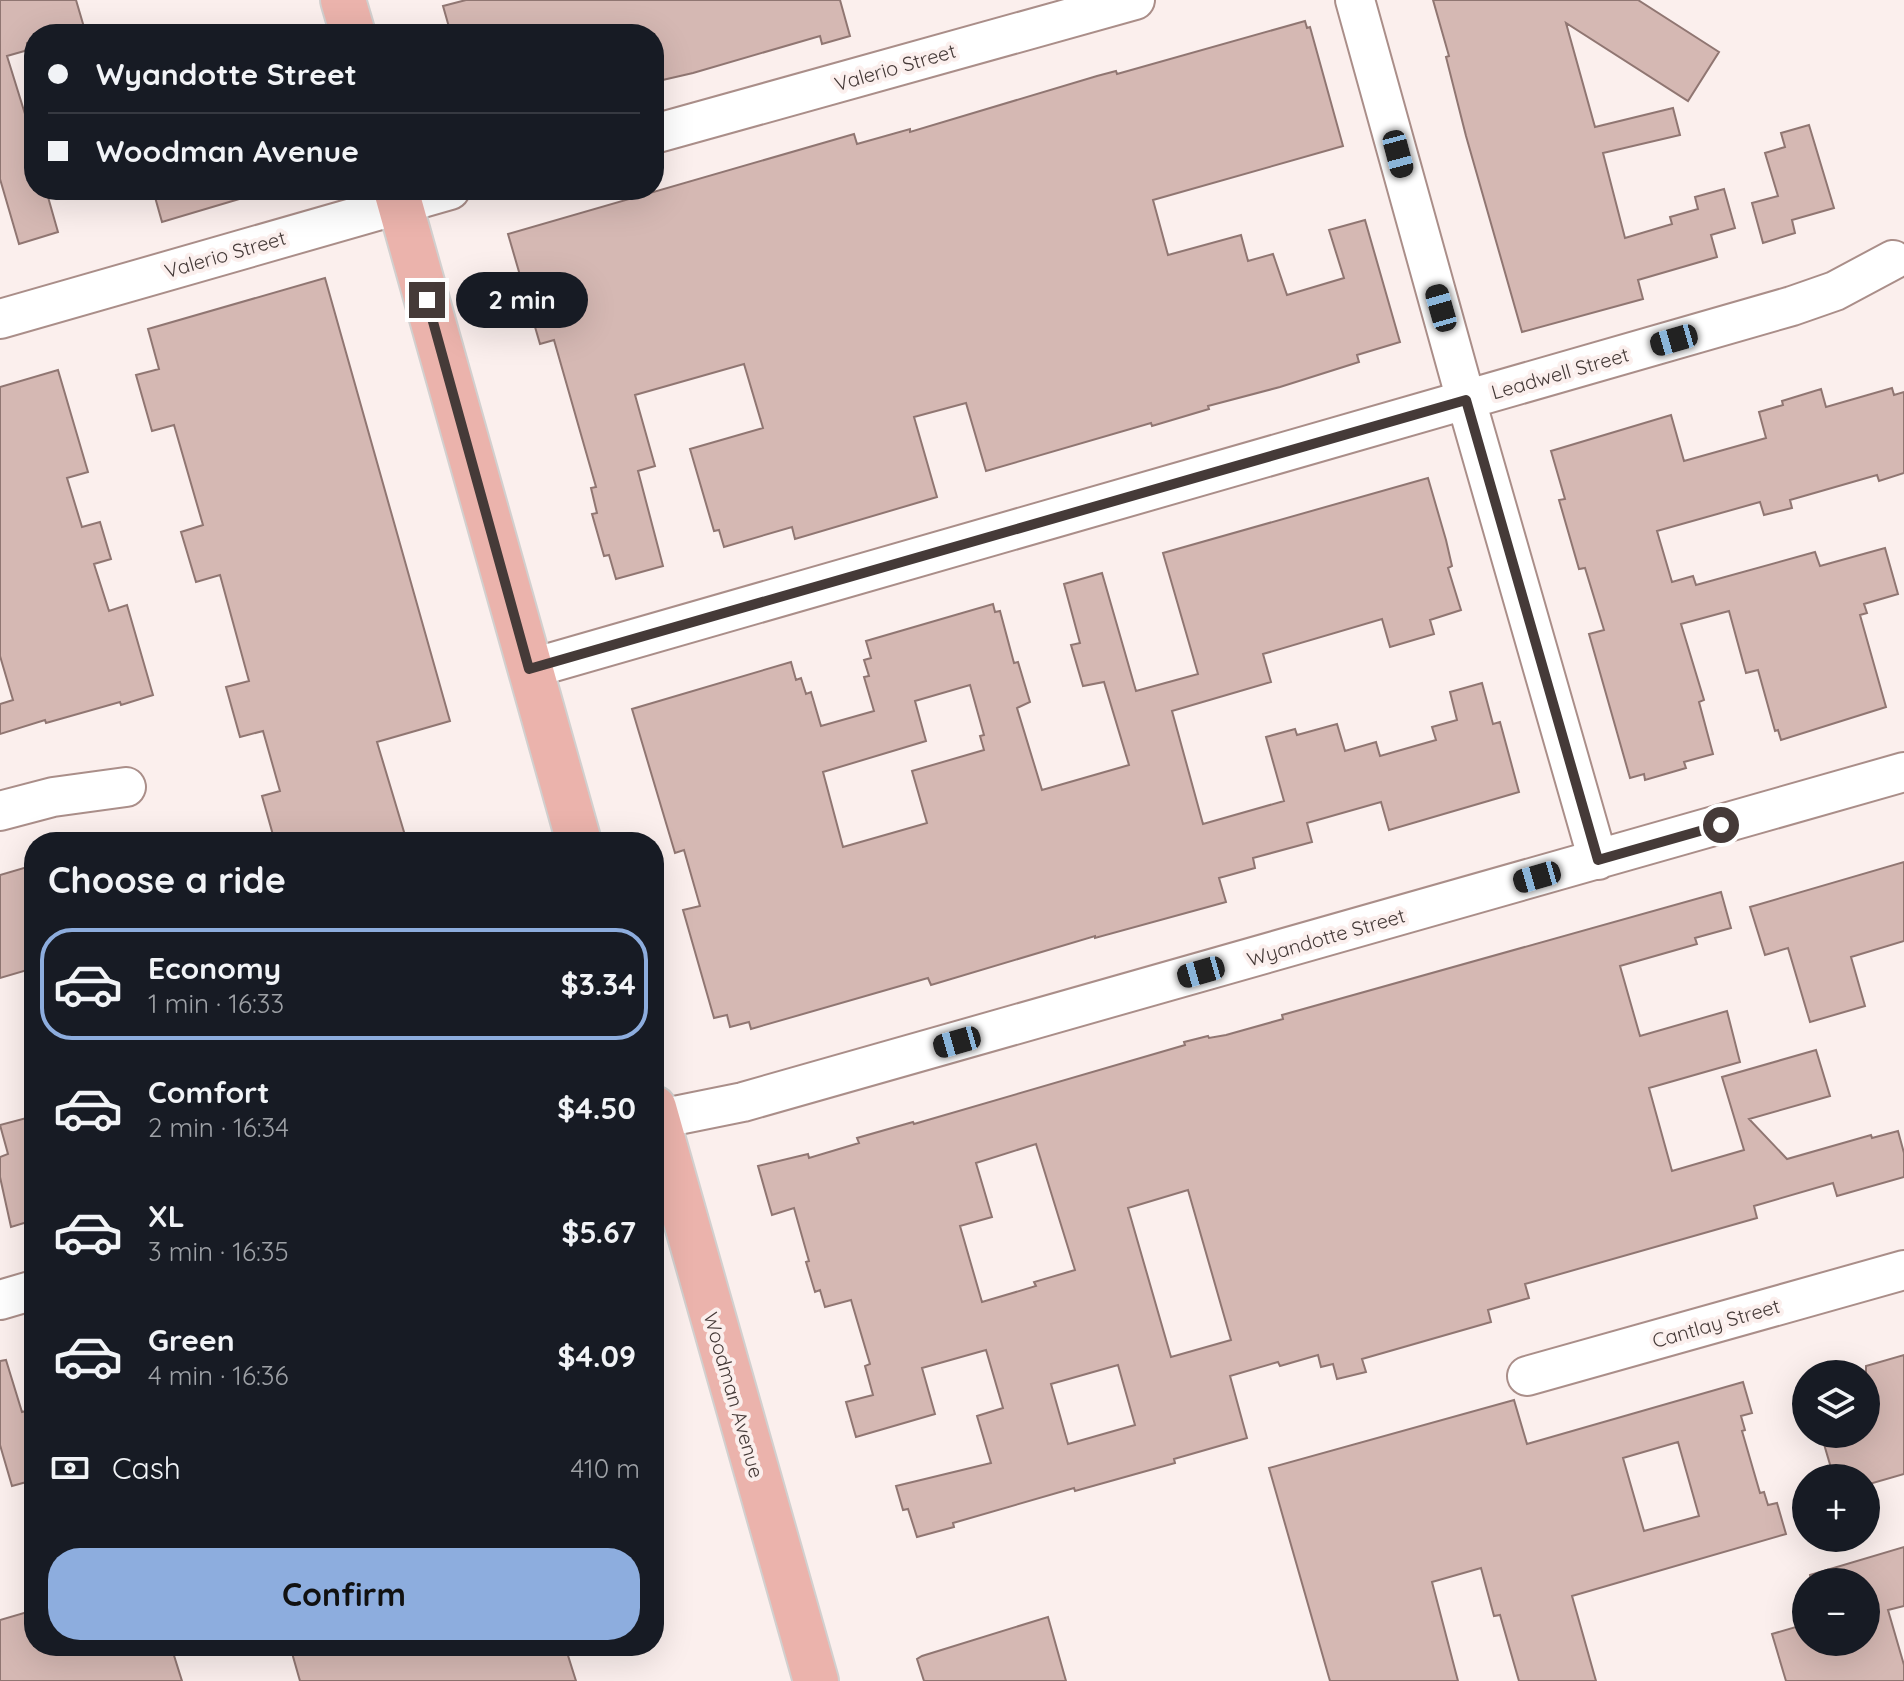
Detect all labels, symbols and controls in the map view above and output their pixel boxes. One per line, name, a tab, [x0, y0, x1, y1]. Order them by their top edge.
street label: Valerio Street	[831, 38, 959, 96]
text: Wyandotte Street	[96, 55, 357, 93]
car	[1380, 128, 1416, 180]
text: Woodman Avenue	[96, 132, 359, 170]
street label: Valerio Street	[161, 225, 289, 283]
callout: 2 min	[455, 272, 587, 328]
route end	[409, 282, 445, 318]
car	[1423, 282, 1459, 334]
text: 2 min	[488, 283, 556, 316]
car	[1648, 322, 1700, 358]
street label: Leadwell Street	[1488, 341, 1632, 405]
route start	[1703, 807, 1739, 843]
text: Choose a ride	[48, 857, 286, 902]
car	[1511, 859, 1563, 895]
street label: Wyandotte Street	[1244, 902, 1408, 972]
icon: car	[52, 948, 124, 1020]
text: Economy	[148, 949, 281, 987]
car	[1175, 954, 1227, 990]
text: $3.34	[561, 965, 636, 1003]
text: 1 min · 16:33	[148, 987, 284, 1020]
car	[931, 1024, 983, 1060]
icon: car	[52, 1072, 124, 1144]
text: Comfort	[148, 1073, 269, 1111]
text: $4.50	[557, 1089, 636, 1127]
text: 2 min · 16:34	[148, 1111, 289, 1144]
icon: car	[52, 1196, 124, 1268]
text: XL	[148, 1197, 185, 1235]
text: $5.67	[561, 1213, 636, 1251]
text: 3 min · 16:35	[148, 1235, 289, 1268]
street label: Cantlay Street	[1649, 1293, 1783, 1353]
street label: Woodman Avenue	[698, 1309, 770, 1481]
icon: car	[52, 1320, 124, 1392]
text: Green	[148, 1321, 235, 1359]
text: $4.09	[558, 1337, 636, 1375]
text: 4 min · 16:36	[148, 1359, 288, 1392]
map controls	[1792, 1360, 1880, 1656]
button: layers	[1792, 1360, 1880, 1448]
icon: cash	[48, 1446, 92, 1490]
text: Cash	[112, 1449, 181, 1487]
text: 410 m	[571, 1452, 640, 1485]
button: +	[1792, 1464, 1880, 1552]
button: Confirm	[48, 1548, 640, 1640]
button: −	[1792, 1568, 1880, 1656]

